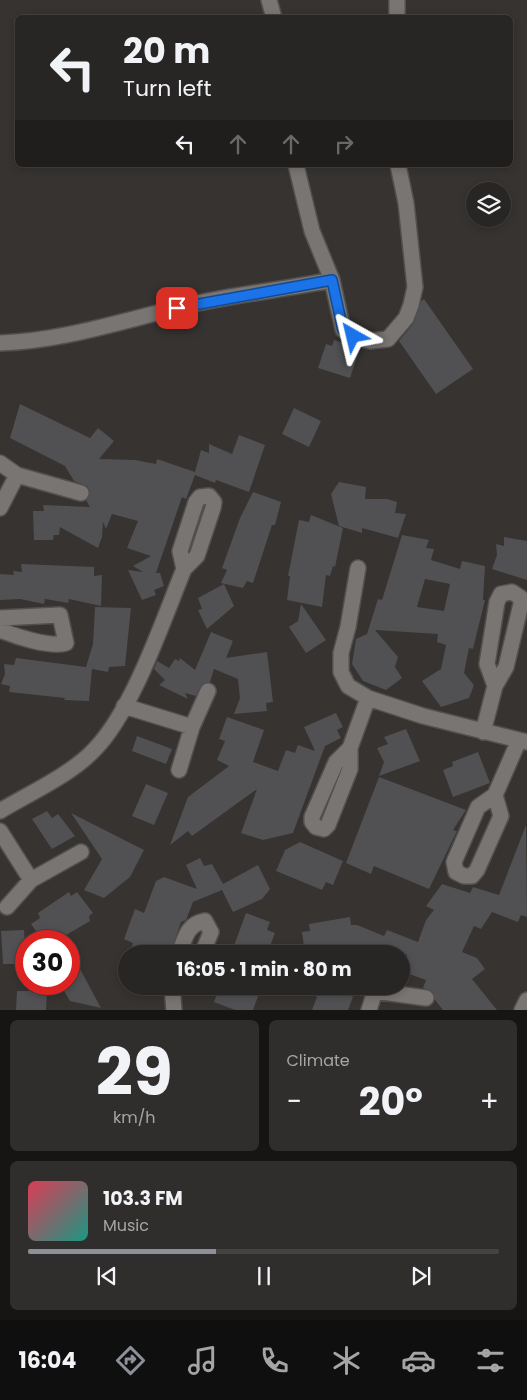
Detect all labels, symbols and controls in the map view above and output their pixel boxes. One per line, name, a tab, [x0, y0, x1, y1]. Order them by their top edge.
text: 20 m	[123, 26, 210, 75]
icon: left	[40, 35, 105, 100]
text: Turn left	[123, 73, 211, 104]
icon: left	[171, 130, 199, 158]
icon: ahead	[224, 130, 252, 158]
icon: ahead	[277, 130, 305, 158]
icon: right	[330, 130, 358, 158]
map controls	[466, 182, 511, 227]
button: layers	[466, 182, 511, 227]
pin	[156, 287, 198, 329]
icon: arrive	[163, 294, 191, 322]
position arrow	[326, 309, 378, 361]
speed limit sign: 30	[15, 930, 80, 995]
text: 16:05 · 1 min · 80 m	[176, 956, 352, 983]
text: 29	[96, 1027, 173, 1118]
text: Climate	[287, 1049, 350, 1072]
text: 20°	[359, 1075, 423, 1128]
text: −	[287, 1082, 302, 1121]
text: +	[480, 1082, 499, 1121]
text: km/h	[113, 1106, 156, 1129]
text: 103.3 FM	[103, 1185, 183, 1212]
text: Music	[103, 1214, 149, 1237]
icon: previous	[93, 1262, 121, 1290]
icon: pause	[250, 1262, 278, 1290]
icon: next	[407, 1262, 435, 1290]
icon: directions	[113, 1343, 148, 1378]
icon: music	[185, 1343, 220, 1378]
icon: phone	[257, 1343, 292, 1378]
icon: climate	[329, 1343, 364, 1378]
icon: car	[401, 1343, 436, 1378]
icon: filters	[473, 1343, 508, 1378]
text: 16:04	[19, 1345, 76, 1376]

